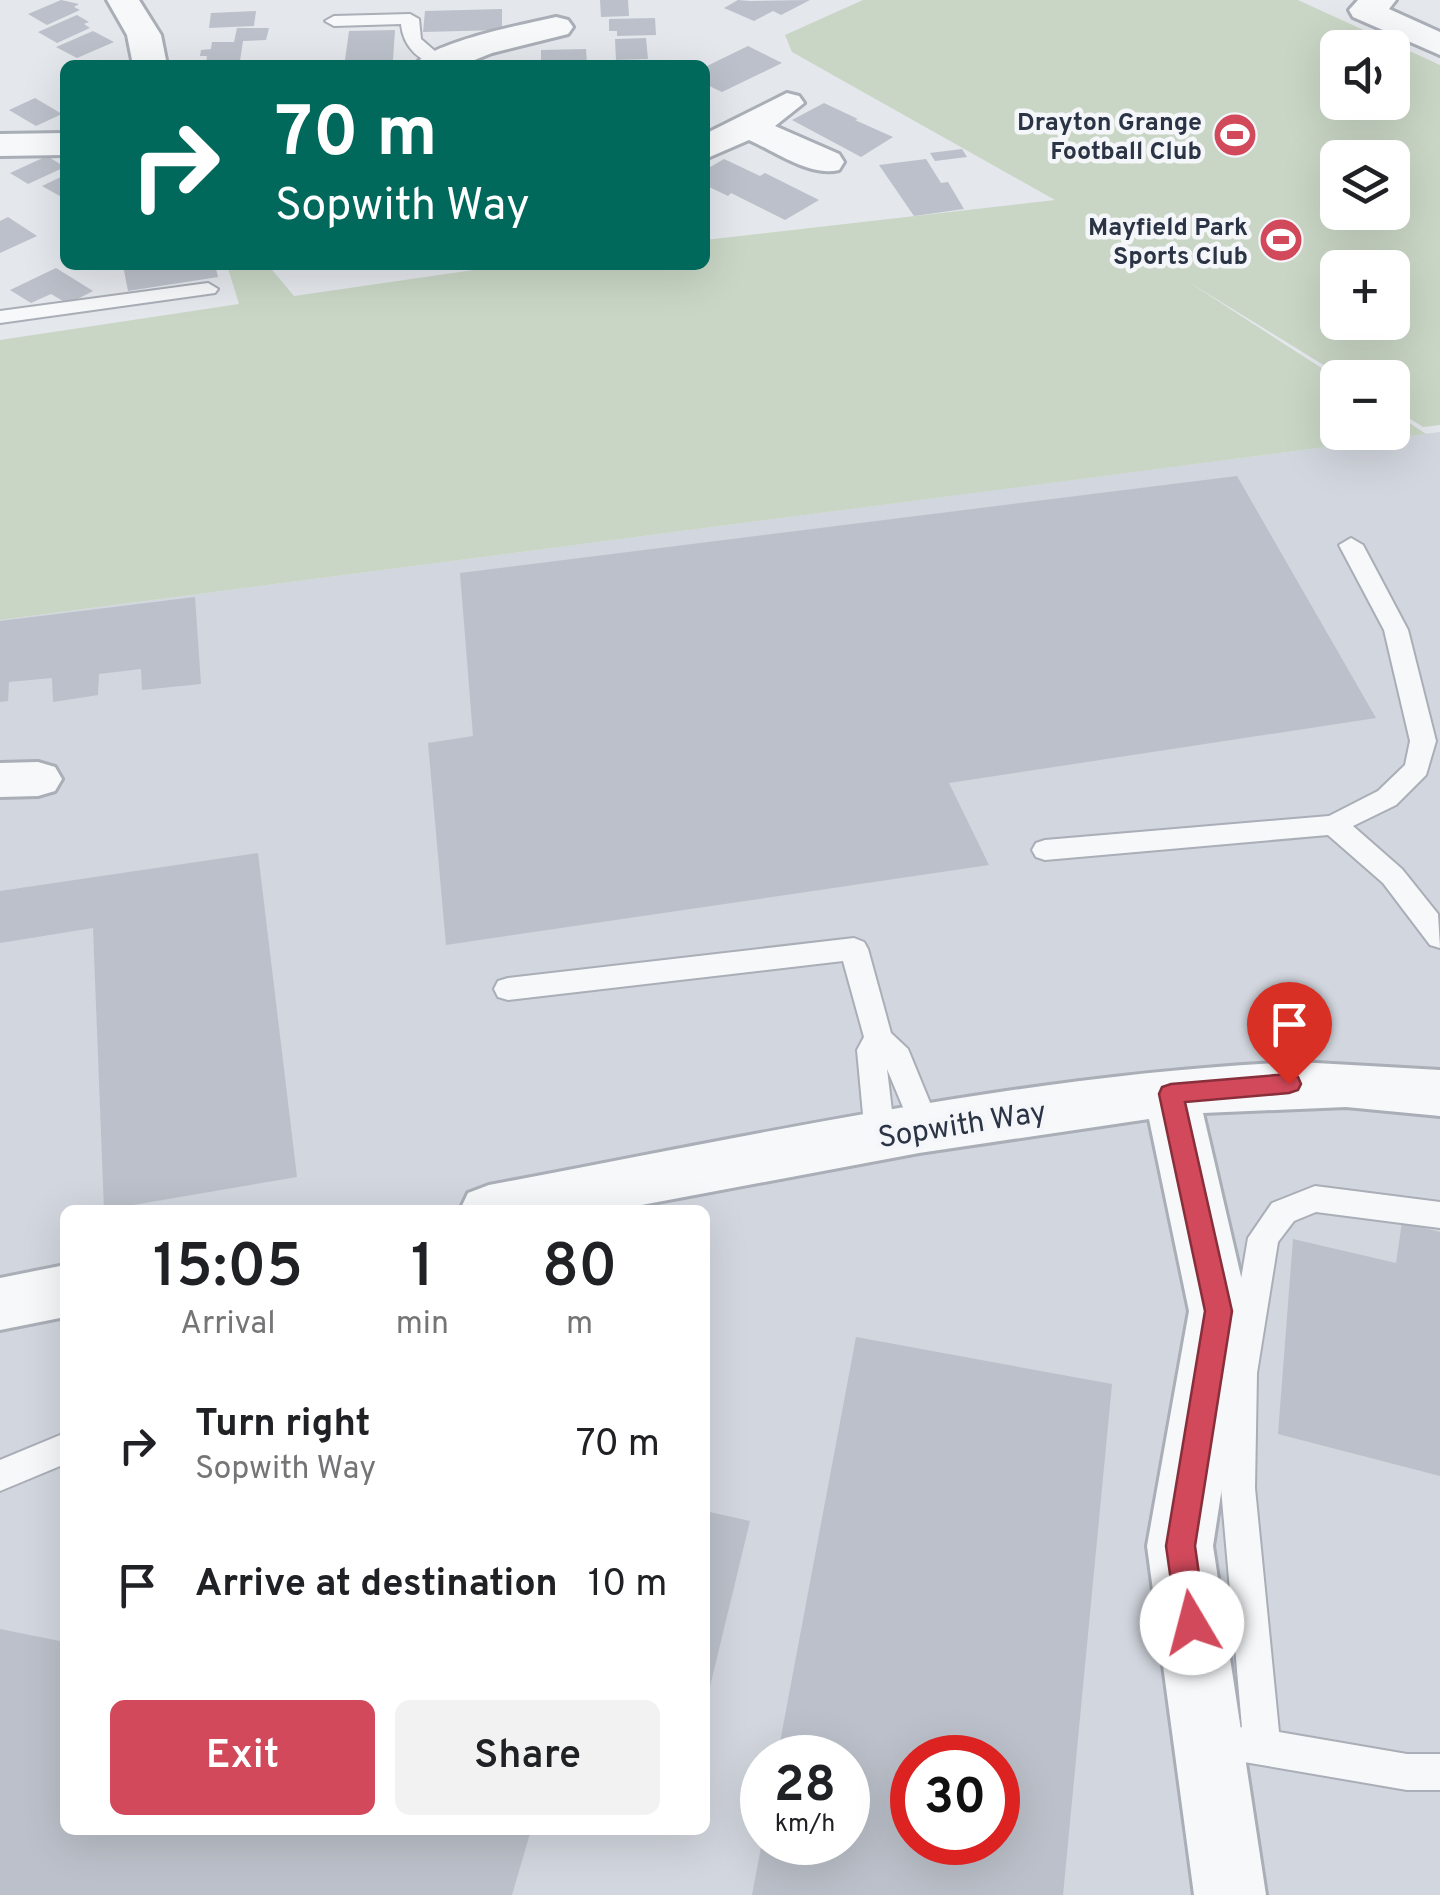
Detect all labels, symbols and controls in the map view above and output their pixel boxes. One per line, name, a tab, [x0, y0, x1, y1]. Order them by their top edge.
map controls	[1320, 30, 1410, 450]
button: sound	[1320, 30, 1410, 120]
text: 70 m	[275, 92, 438, 181]
icon: right	[110, 100, 240, 230]
place label: Drayton Grange Football Club	[1017, 108, 1202, 169]
sports icon: Drayton Grange Football Club	[1212, 112, 1258, 158]
button: layers	[1320, 140, 1410, 230]
text: Sopwith Way	[275, 179, 530, 236]
place label: Mayfield Park Sports Club	[1088, 213, 1248, 274]
sports icon: Mayfield Park Sports Club	[1258, 217, 1304, 263]
button: +	[1320, 250, 1410, 340]
button: −	[1320, 360, 1410, 450]
pin	[1247, 982, 1332, 1085]
icon: arrive	[1262, 997, 1317, 1052]
street label: Sopwith Way	[876, 1095, 1049, 1158]
text: 15:05	[153, 1232, 303, 1308]
text: 1	[411, 1232, 434, 1308]
text: 80	[542, 1232, 617, 1308]
text: Arrival	[180, 1305, 276, 1345]
text: min	[396, 1305, 449, 1345]
text: m	[566, 1305, 593, 1345]
text: Turn right	[195, 1401, 370, 1450]
icon: right	[110, 1418, 165, 1473]
text: 70 m	[576, 1421, 660, 1470]
text: Sopwith Way	[195, 1450, 376, 1490]
icon: arrive	[110, 1558, 165, 1613]
text: Arrive at destination	[195, 1561, 558, 1610]
text: 10 m	[588, 1561, 668, 1610]
position arrow	[1140, 1571, 1244, 1675]
button: Exit	[110, 1700, 375, 1815]
button: Share	[395, 1700, 660, 1815]
speed limit sign: 30	[890, 1735, 1020, 1865]
text: 28	[774, 1756, 836, 1819]
text: km/h	[775, 1809, 835, 1841]

